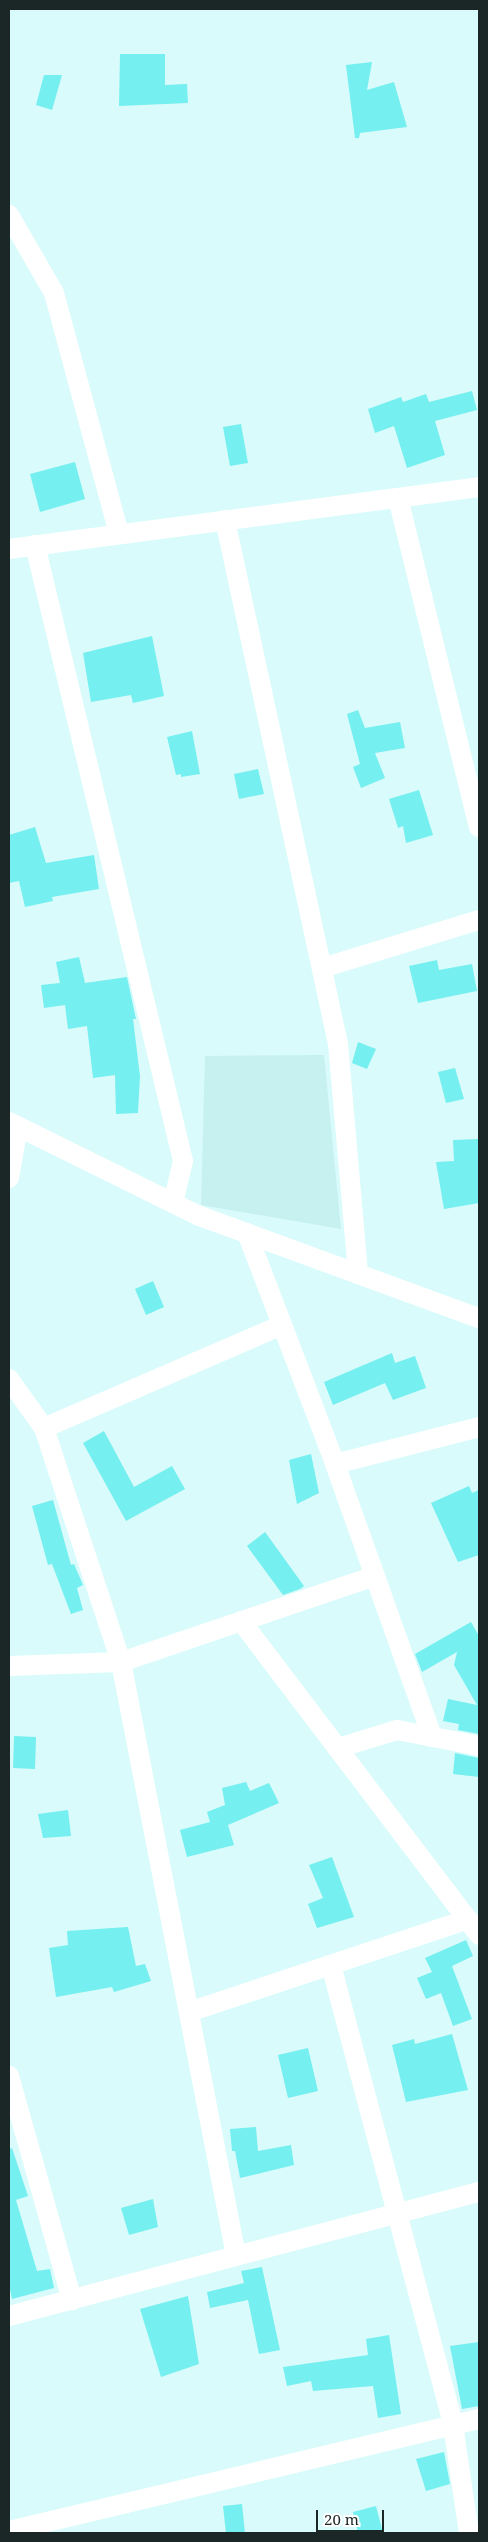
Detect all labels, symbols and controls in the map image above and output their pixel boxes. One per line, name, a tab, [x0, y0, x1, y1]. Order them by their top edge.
scale bar	[318, 2500, 386, 2532]
text: 20 m	[324, 2509, 359, 2529]

